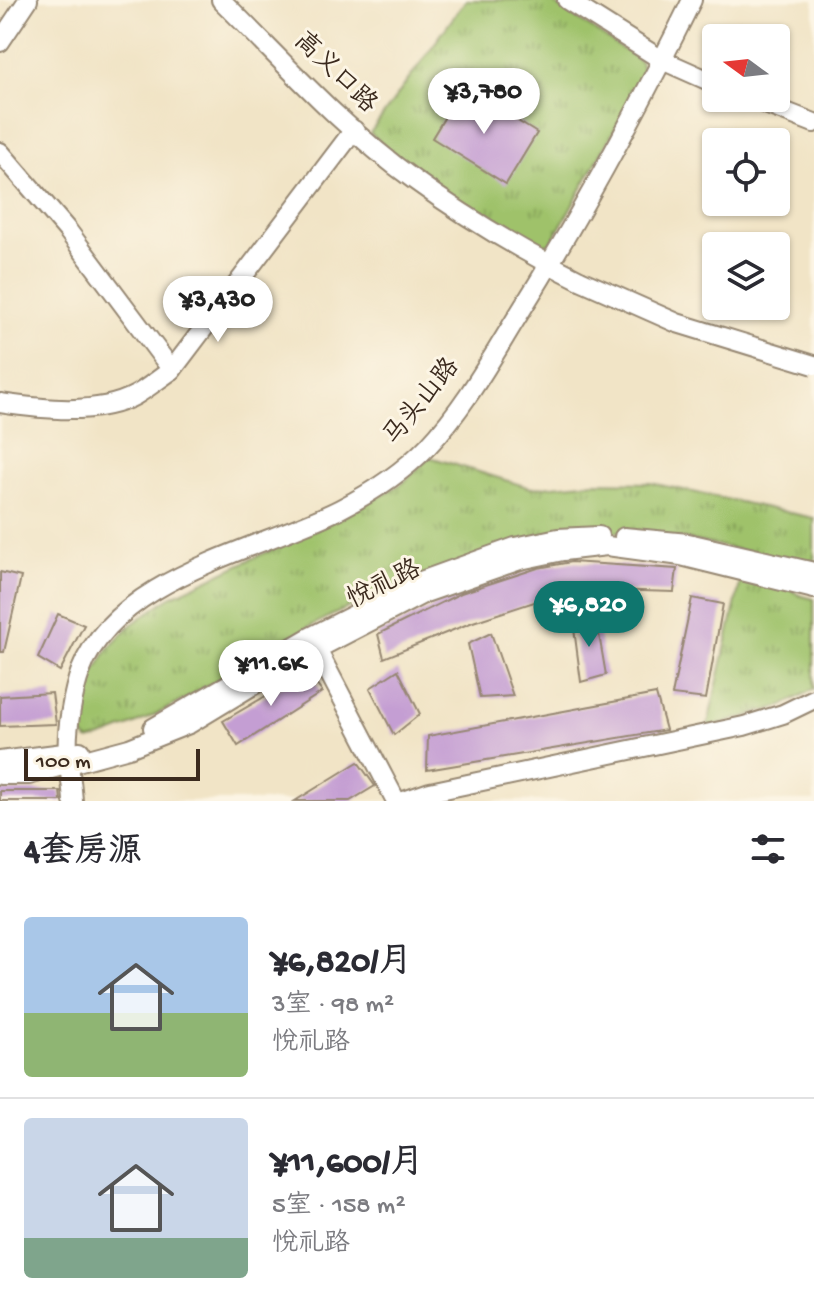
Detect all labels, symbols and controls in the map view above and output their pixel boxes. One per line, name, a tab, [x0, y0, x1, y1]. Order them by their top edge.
north arrow	[702, 24, 790, 112]
map controls	[702, 24, 790, 320]
street label: 高义口路	[286, 25, 384, 121]
pin: ¥3,780	[419, 68, 549, 136]
text: ¥3,780	[446, 78, 522, 109]
button: locate	[702, 128, 790, 216]
button: layers	[702, 232, 790, 320]
pin: ¥3,430	[153, 276, 283, 344]
text: ¥3,430	[181, 286, 255, 317]
street label: 马头山路	[377, 352, 468, 453]
street label: 悦礼路	[342, 553, 427, 617]
pin: ¥6,820	[524, 581, 654, 649]
text: ¥6,820	[551, 591, 627, 622]
pin: ¥11.6K	[206, 640, 336, 708]
text: ¥11.6K	[237, 650, 305, 681]
scale bar	[24, 745, 200, 781]
text: 100 m	[36, 750, 91, 776]
icon: filters	[746, 827, 790, 871]
text: 4套房源	[24, 834, 142, 874]
text: ¥6,820/月	[272, 944, 412, 984]
icon: home	[88, 949, 184, 1045]
text: 3室 · 98 m²	[272, 991, 394, 1022]
text: 悦礼路	[272, 1029, 350, 1060]
text: ¥11,600/月	[272, 1145, 424, 1185]
icon: home	[88, 1150, 184, 1246]
text: 5室 · 158 m²	[272, 1192, 405, 1223]
text: 悦礼路	[272, 1230, 350, 1261]

